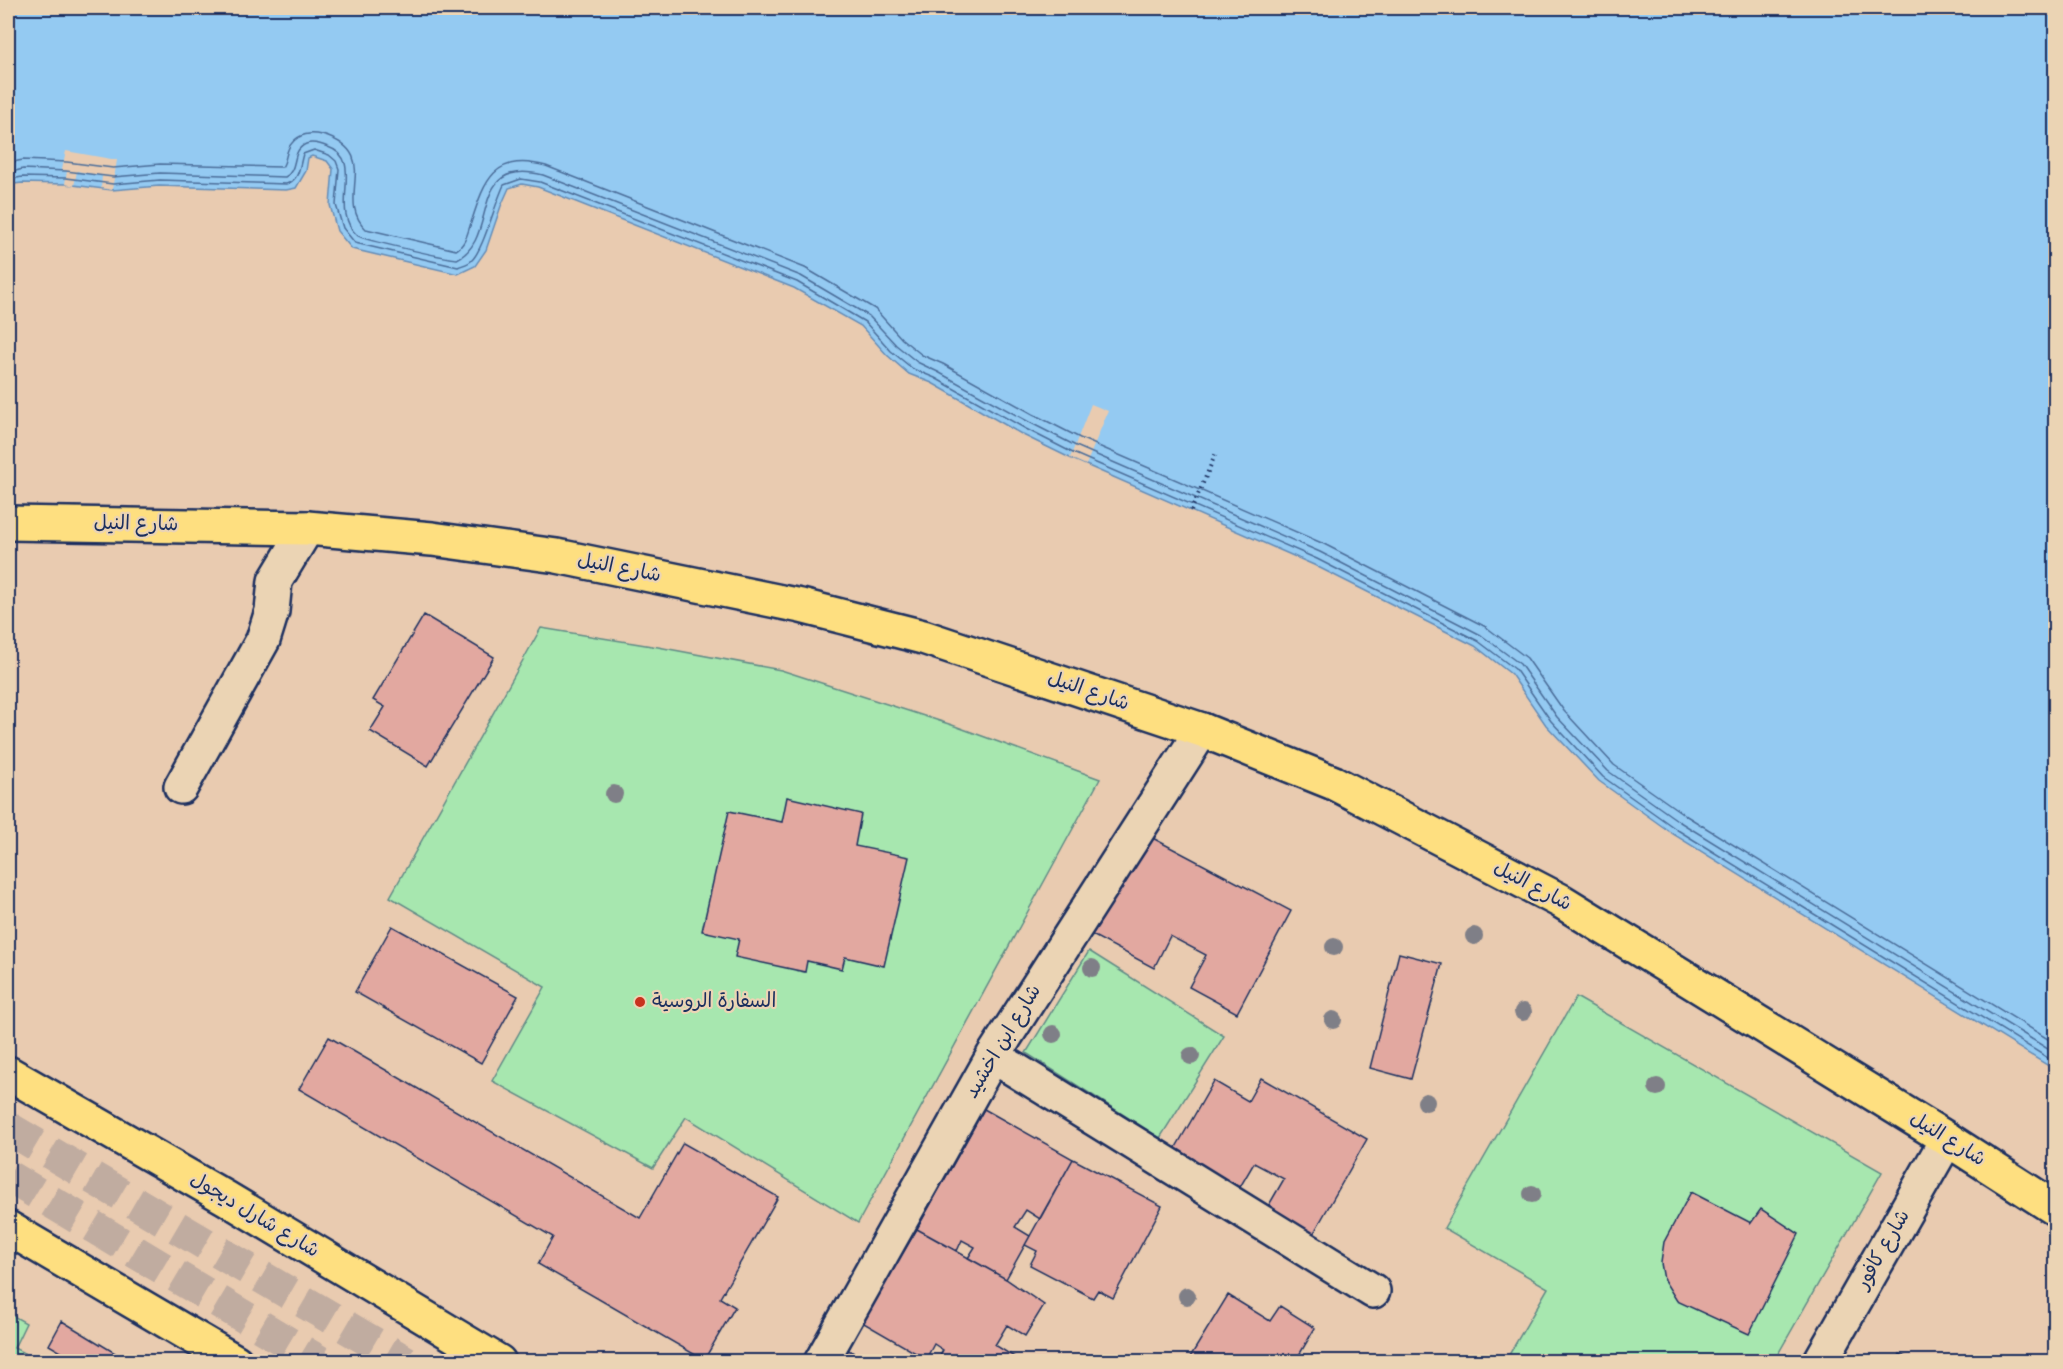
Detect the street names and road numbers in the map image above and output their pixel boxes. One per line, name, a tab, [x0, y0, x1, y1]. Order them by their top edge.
street label: شارع النيل	[93, 510, 179, 540]
street label: شارع النيل	[575, 547, 663, 591]
street label: شارع النيل	[1043, 664, 1133, 720]
street label: شارع النيل	[1488, 854, 1576, 920]
street label: شارع ابن اخشيد	[958, 979, 1050, 1105]
street label: شارع النيل	[1903, 1105, 1991, 1175]
street label: شارع شارل ديجول	[184, 1166, 324, 1266]
street label: شارع كافور	[1849, 1205, 1918, 1297]

